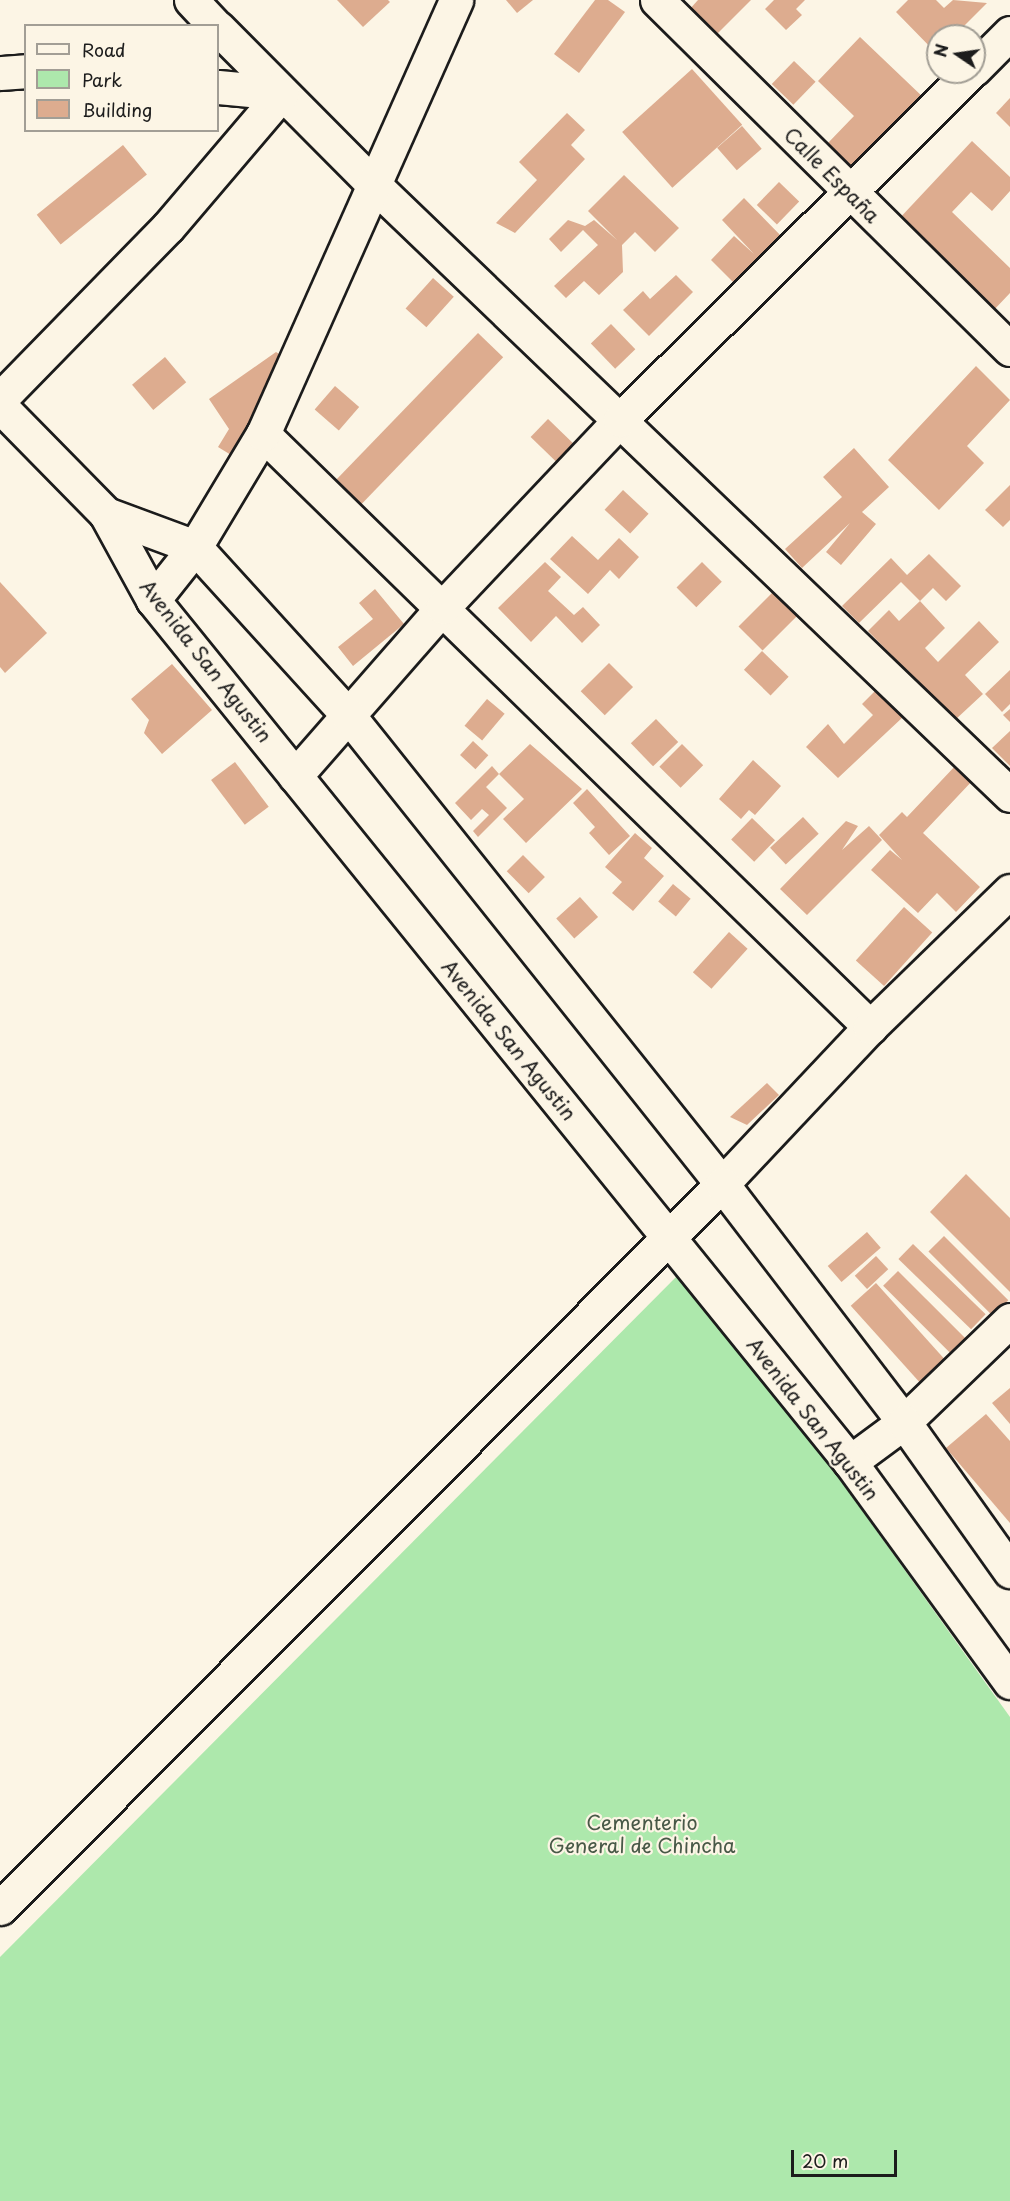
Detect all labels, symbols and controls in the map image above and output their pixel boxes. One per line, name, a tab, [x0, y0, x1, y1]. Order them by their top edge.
legend	[24, 24, 219, 132]
north arrow	[926, 24, 986, 84]
text: Road	[82, 36, 126, 63]
text: N	[927, 42, 954, 59]
text: Park	[82, 66, 122, 93]
text: Building	[82, 96, 152, 123]
street label: Calle España	[779, 122, 885, 228]
street label: Avenida San Agustin	[136, 576, 276, 746]
street label: Avenida San Agustin	[437, 956, 581, 1124]
street label: Avenida San Agustin	[743, 1334, 883, 1504]
park label: Cementerio General de Chincha	[547, 1810, 737, 1857]
scale bar	[794, 2138, 900, 2176]
text: 20 m	[802, 2147, 848, 2174]

